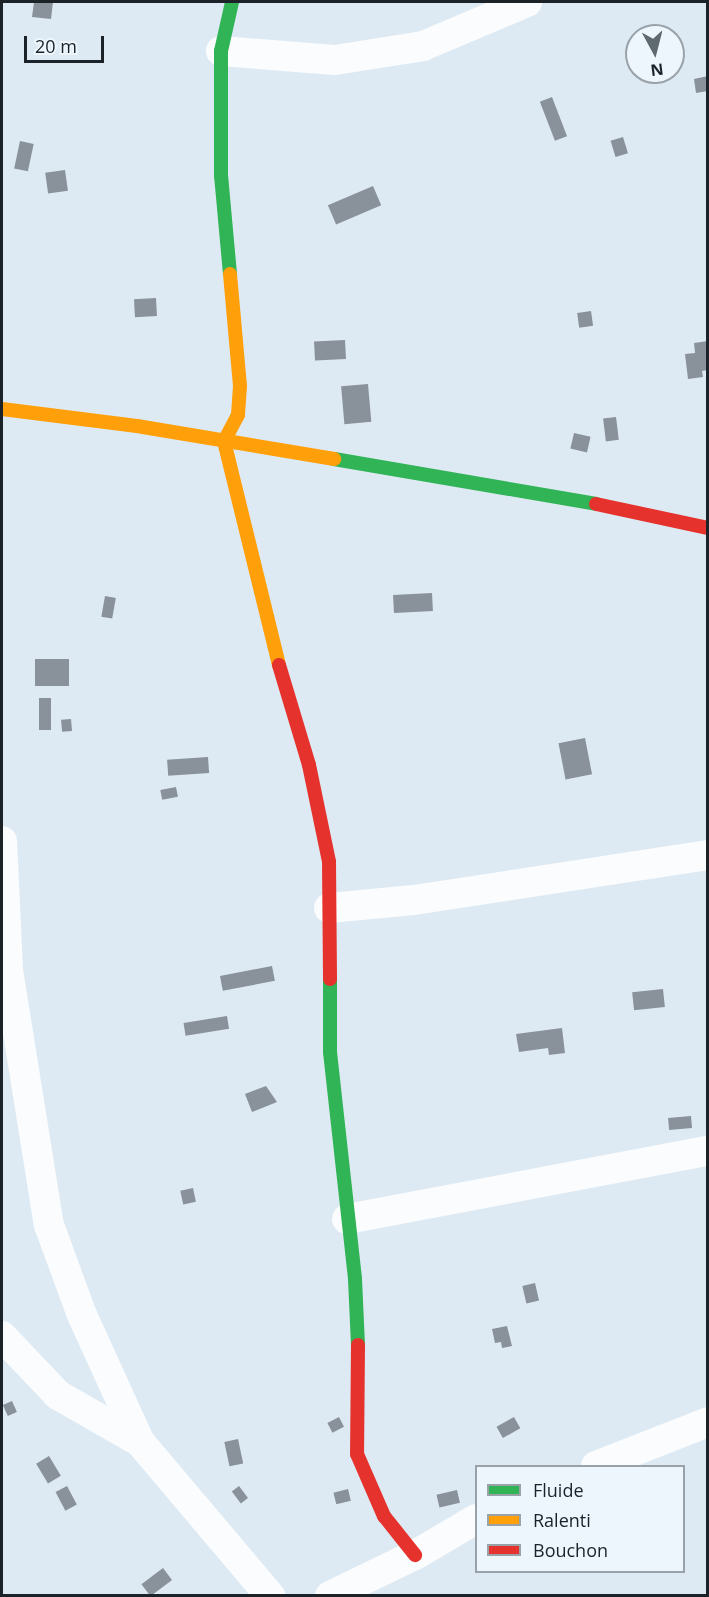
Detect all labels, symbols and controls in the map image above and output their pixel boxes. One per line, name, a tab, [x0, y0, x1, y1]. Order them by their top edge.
scale bar	[27, 24, 106, 62]
north arrow	[625, 24, 685, 84]
text: 20 m	[35, 34, 77, 58]
text: N	[649, 58, 665, 82]
legend	[475, 1465, 685, 1573]
text: Fluide	[533, 1478, 584, 1502]
text: Ralenti	[533, 1508, 591, 1532]
text: Bouchon	[533, 1538, 608, 1562]

